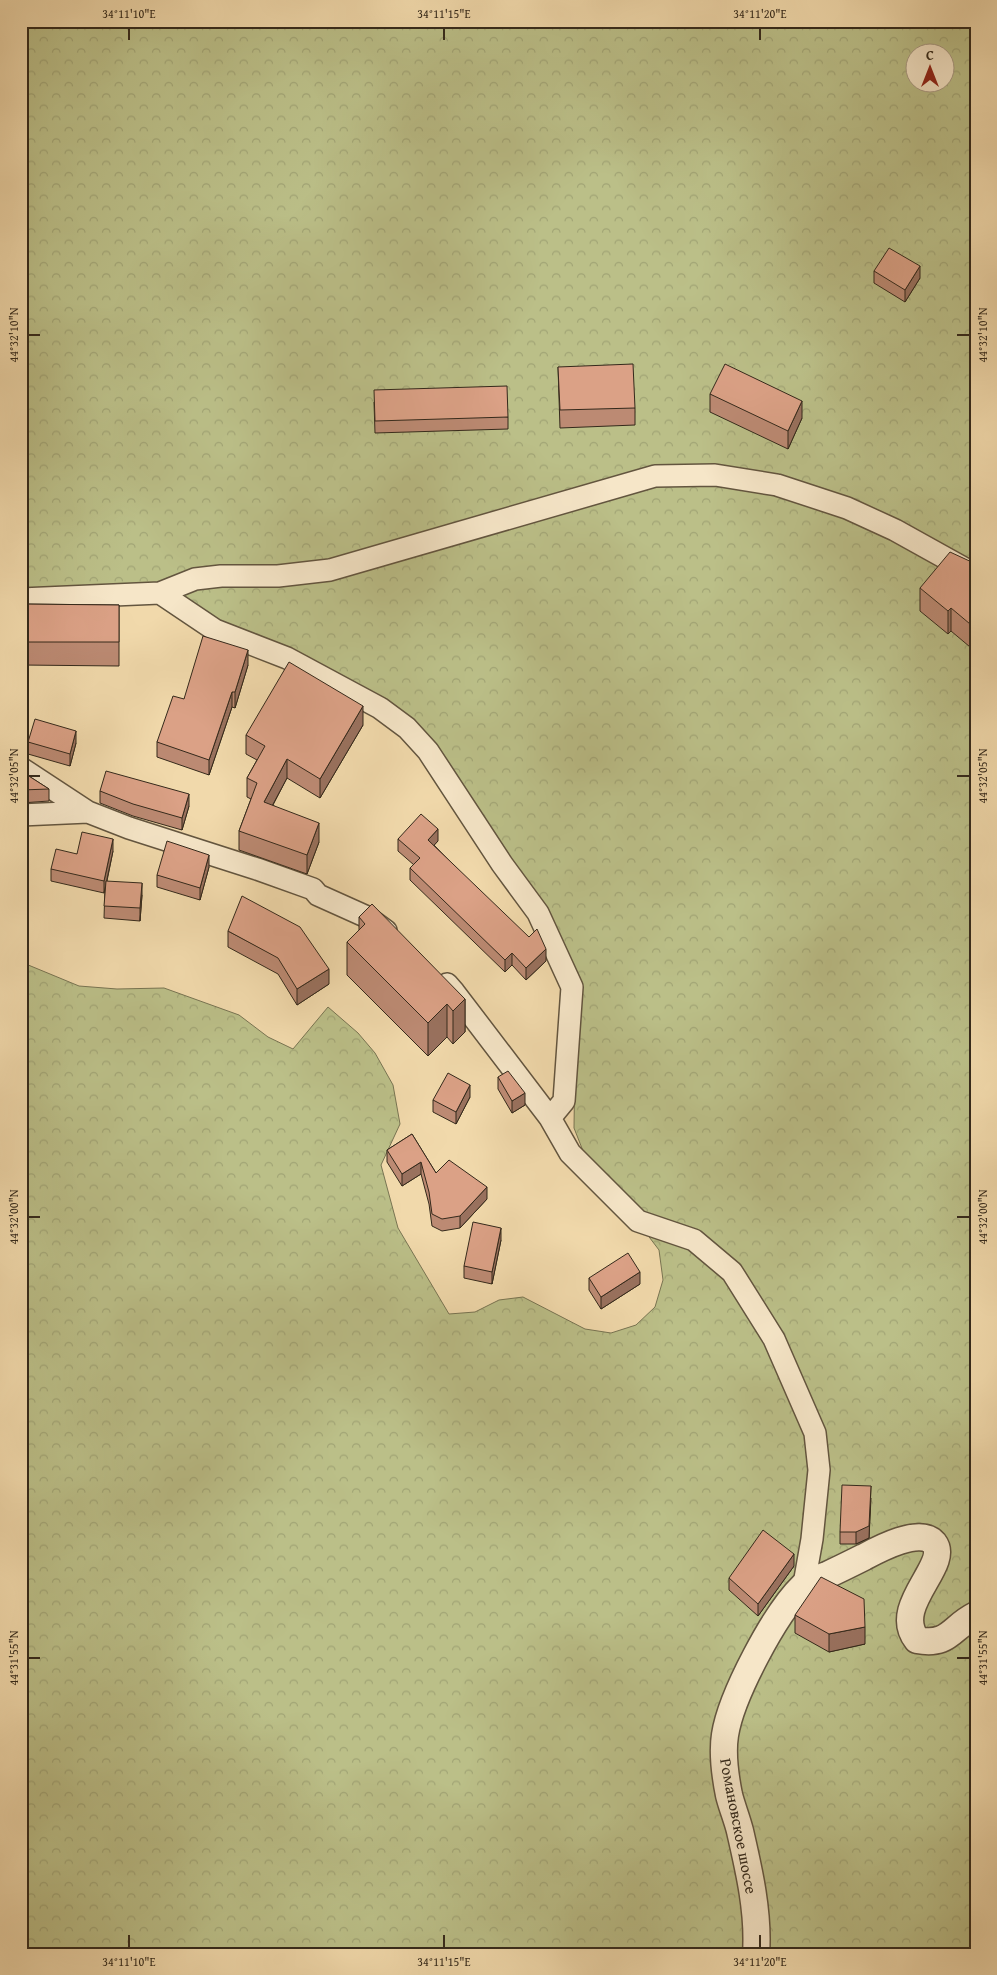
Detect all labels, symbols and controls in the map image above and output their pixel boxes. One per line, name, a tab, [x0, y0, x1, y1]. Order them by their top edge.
text: 34°11'10"E	[102, 5, 156, 22]
text: 34°11'15"E	[417, 5, 471, 22]
text: 34°11'20"E	[733, 5, 787, 22]
north arrow	[904, 42, 954, 92]
text: С	[926, 45, 934, 65]
text: 44°32'10"N	[5, 307, 22, 363]
text: 44°32'10"N	[974, 307, 991, 363]
text: 44°32'05"N	[5, 748, 22, 804]
text: 44°32'05"N	[974, 748, 991, 804]
text: 44°32'00"N	[5, 1189, 22, 1245]
text: 44°32'00"N	[974, 1189, 991, 1245]
text: 44°31'55"N	[5, 1630, 22, 1686]
text: 44°31'55"N	[974, 1630, 991, 1686]
street label: Романовское шоссе	[714, 1756, 764, 1896]
text: 34°11'10"E	[102, 1953, 156, 1970]
text: 34°11'15"E	[417, 1953, 471, 1970]
text: 34°11'20"E	[733, 1953, 787, 1970]

